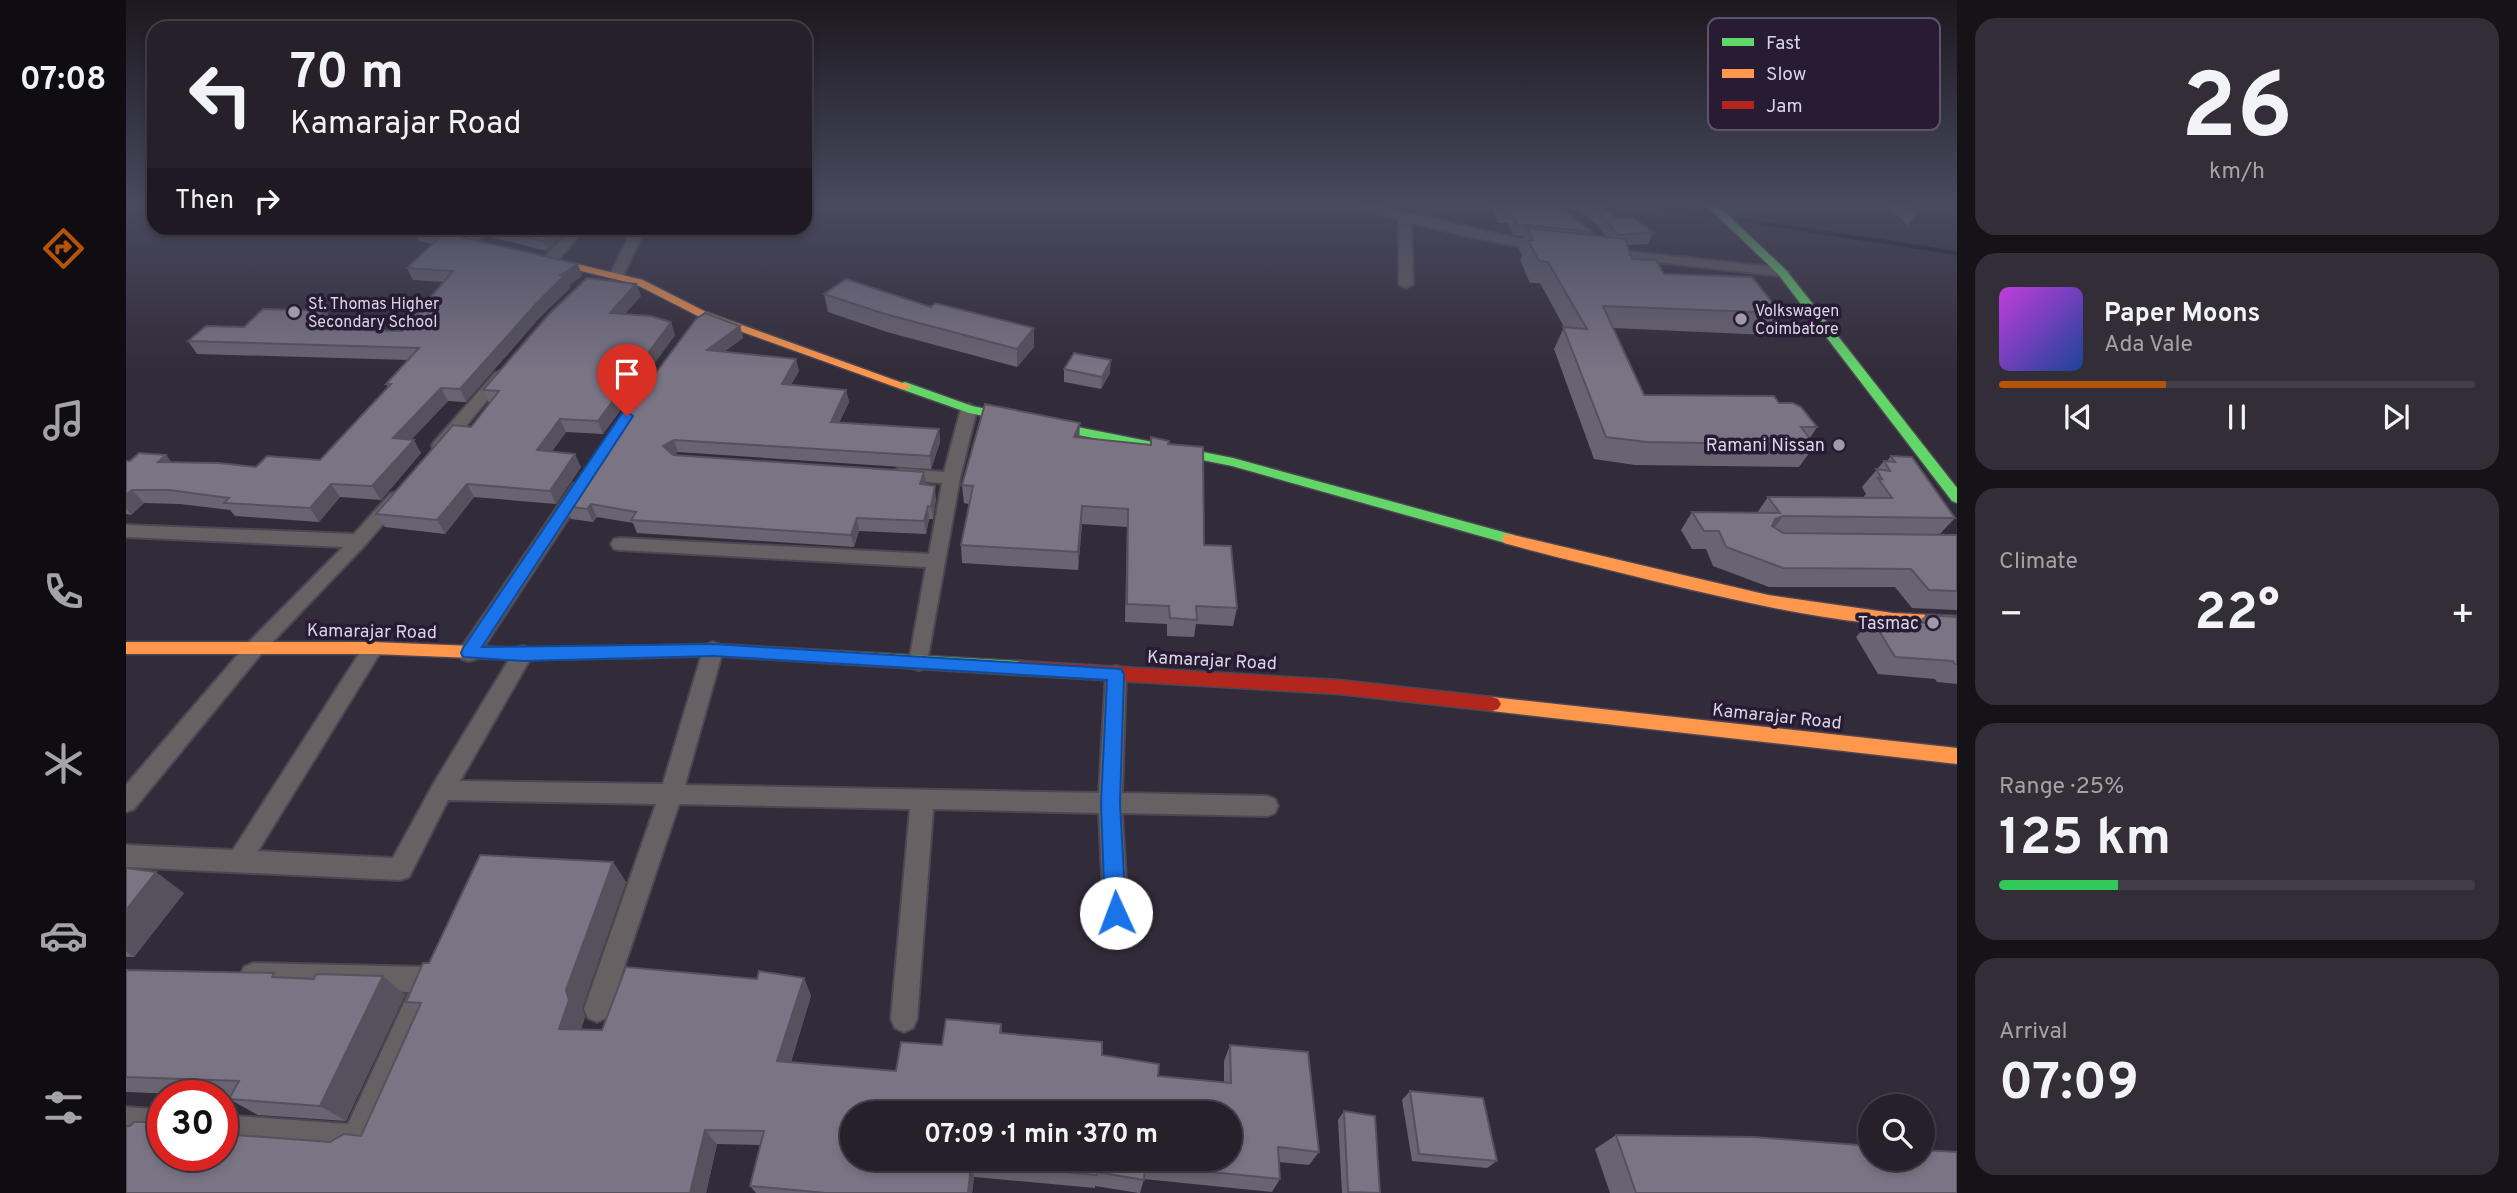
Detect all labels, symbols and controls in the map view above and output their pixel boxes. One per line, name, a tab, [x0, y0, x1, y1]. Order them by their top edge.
legend	[1708, 18, 1940, 130]
text: Fast	[1766, 32, 1801, 56]
text: 70 m	[290, 44, 404, 106]
icon: left	[175, 49, 266, 140]
text: 26	[2181, 55, 2293, 170]
text: 07:08	[20, 61, 106, 101]
text: Slow	[1766, 63, 1806, 87]
text: Jam	[1766, 95, 1803, 119]
text: Kamarajar Road	[290, 105, 521, 145]
text: km/h	[2209, 158, 2265, 187]
icon: right	[248, 182, 286, 220]
text: Then	[175, 185, 234, 218]
icon: directions	[39, 224, 88, 273]
place label: St. Thomas Higher Secondary School	[308, 295, 439, 333]
text: Paper Moons	[2104, 298, 2260, 331]
place label: Volkswagen Coimbatore	[1755, 302, 1839, 340]
marker: St. Thomas Higher Secondary School	[286, 304, 302, 320]
marker: Volkswagen Coimbatore	[1733, 311, 1749, 327]
text: Ada Vale	[2104, 331, 2193, 360]
pin	[597, 344, 657, 416]
icon: arrive	[608, 355, 646, 393]
icon: music	[39, 396, 88, 445]
icon: previous	[2059, 398, 2097, 436]
icon: pause	[2218, 398, 2256, 436]
icon: next	[2377, 398, 2415, 436]
place label: Ramani Nissan	[1706, 435, 1825, 458]
marker: Ramani Nissan	[1831, 437, 1847, 453]
text: Climate	[1999, 548, 2078, 577]
icon: phone	[39, 567, 88, 616]
text: 22°	[2194, 582, 2280, 648]
text: −	[1999, 592, 2024, 641]
text: +	[2450, 592, 2475, 641]
place label: Tasmac	[1858, 613, 1919, 636]
marker: Tasmac	[1925, 615, 1941, 631]
street label: Kamarajar Road	[307, 620, 437, 645]
street label: Kamarajar Road	[1146, 647, 1278, 676]
street label: Kamarajar Road	[1711, 699, 1843, 736]
icon: climate	[39, 739, 88, 788]
text: Range · 25%	[1999, 773, 2124, 802]
text: 125 km	[1999, 807, 2171, 873]
position arrow	[1079, 876, 1153, 950]
icon: car	[39, 911, 88, 960]
text: Arrival	[1999, 1018, 2068, 1047]
text: 07:09	[1999, 1052, 2139, 1118]
speed limit sign: 30	[147, 1080, 238, 1171]
icon: filters	[39, 1083, 88, 1132]
map controls	[1858, 1094, 1935, 1171]
button: search	[1858, 1094, 1935, 1171]
text: 07:09 · 1 min · 370 m	[924, 1119, 1158, 1152]

